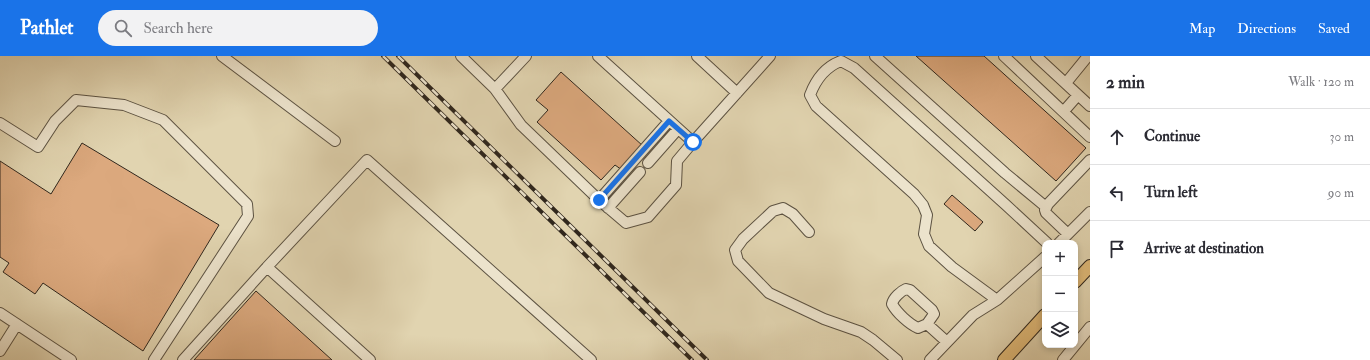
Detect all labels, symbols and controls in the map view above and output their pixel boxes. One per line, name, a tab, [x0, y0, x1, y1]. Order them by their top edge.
search box	[98, 10, 378, 46]
text: Pathlet	[20, 16, 74, 40]
icon: search	[112, 17, 134, 39]
text: Search here	[144, 19, 213, 38]
text: Map	[1189, 20, 1215, 37]
text: Directions	[1237, 20, 1296, 37]
text: Saved	[1318, 20, 1350, 37]
text: 2 min	[1106, 72, 1145, 93]
text: Walk · 120 m	[1288, 74, 1354, 90]
icon: ahead	[1106, 126, 1128, 148]
text: Continue	[1144, 127, 1200, 146]
text: 30 m	[1330, 129, 1354, 145]
route start	[684, 133, 702, 151]
icon: left	[1106, 182, 1128, 204]
text: Turn left	[1144, 183, 1198, 202]
text: 90 m	[1328, 185, 1354, 201]
route end	[590, 191, 608, 209]
icon: arrive	[1106, 238, 1128, 260]
text: Arrive at destination	[1144, 239, 1264, 258]
map controls	[1042, 240, 1078, 348]
button: +	[1042, 240, 1078, 276]
button: −	[1042, 276, 1078, 312]
button: layers	[1042, 312, 1078, 348]

